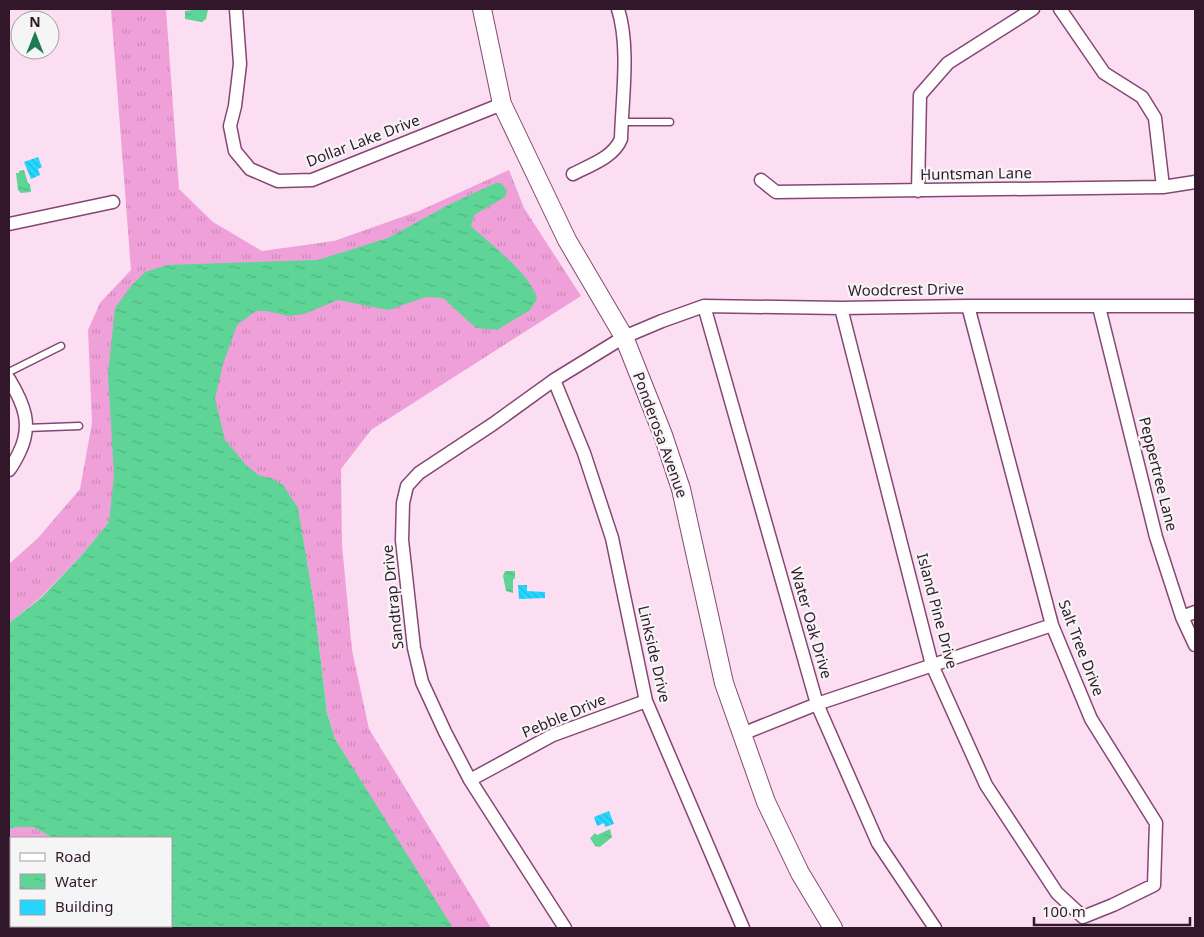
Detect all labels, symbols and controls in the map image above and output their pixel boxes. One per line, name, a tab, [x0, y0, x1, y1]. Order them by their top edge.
north arrow	[10, 10, 60, 60]
text: N	[29, 12, 41, 31]
street label: Dollar Lake Drive	[303, 109, 422, 171]
street label: Huntsman Lane	[920, 162, 1032, 184]
street label: Woodcrest Drive	[848, 278, 964, 300]
street label: Ponderosa Avenue	[629, 369, 693, 500]
street label: Peppertree Lane	[1135, 415, 1183, 533]
street label: Sandtrap Drive	[377, 544, 407, 650]
street label: Island Pine Drive	[913, 551, 963, 671]
street label: Water Oak Drive	[786, 565, 837, 681]
street label: Salt Tree Drive	[1054, 597, 1109, 698]
street label: Linkside Drive	[634, 603, 676, 704]
street label: Pebble Drive	[519, 688, 609, 742]
legend	[10, 837, 172, 927]
text: Road	[55, 846, 91, 866]
text: Water	[55, 871, 97, 891]
scale bar	[1034, 894, 1190, 926]
text: Building	[55, 896, 113, 916]
text: 100 m	[1042, 901, 1086, 921]

